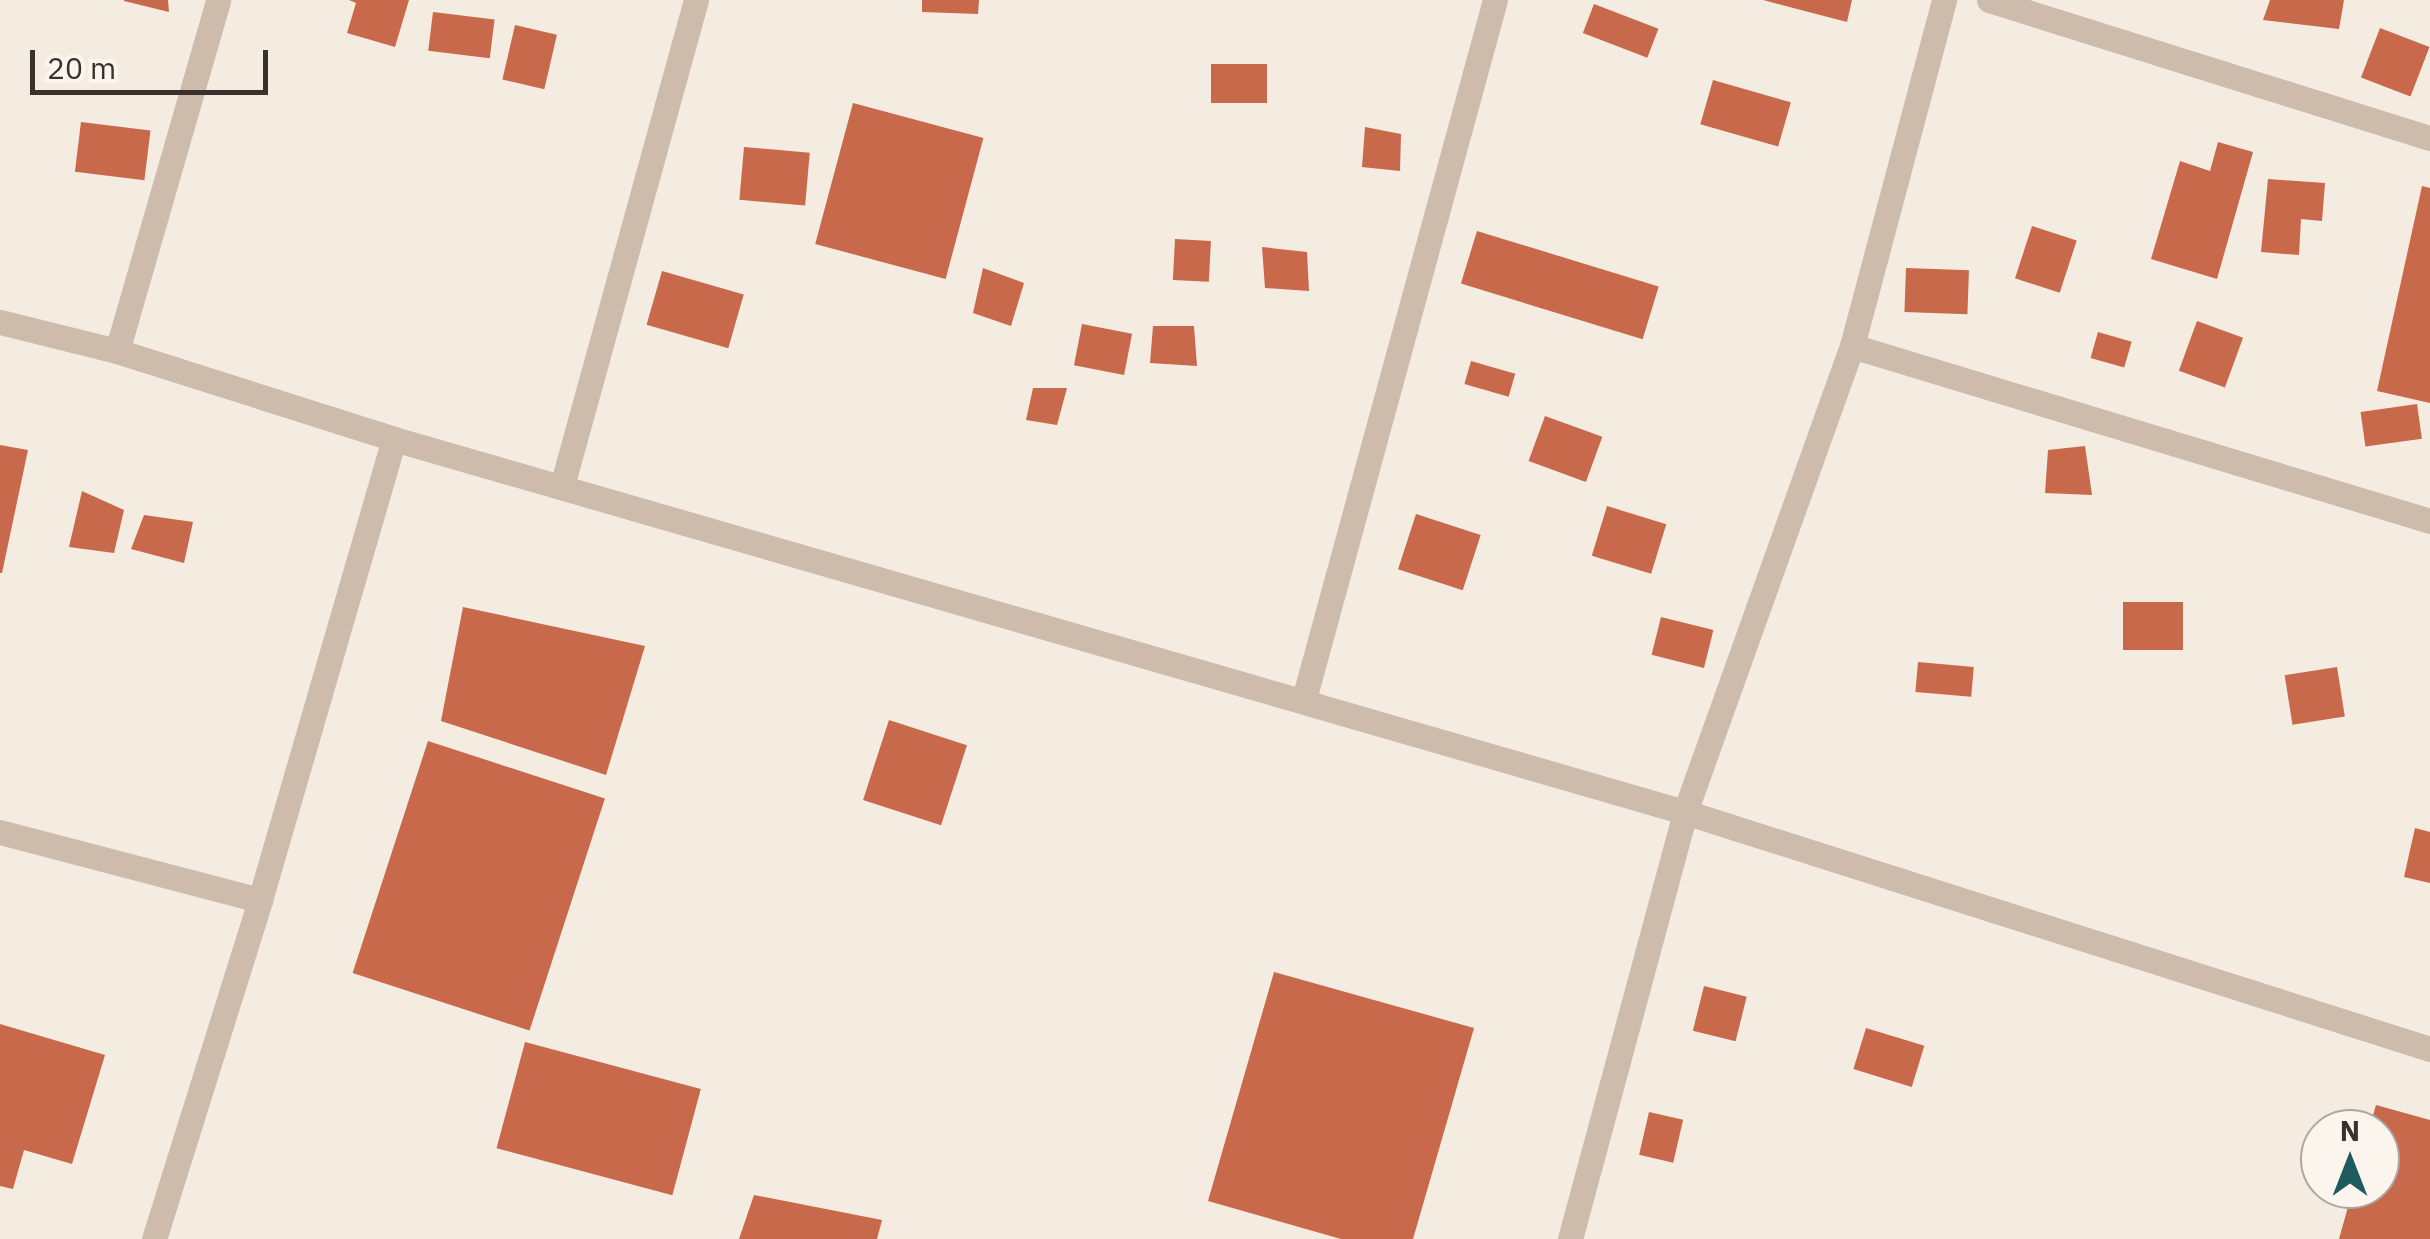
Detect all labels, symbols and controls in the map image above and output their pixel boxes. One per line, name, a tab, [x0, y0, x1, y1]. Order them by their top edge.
scale bar	[35, 30, 272, 92]
text: 20 m	[47, 48, 116, 87]
north arrow	[2300, 1109, 2400, 1209]
text: N	[2340, 1112, 2360, 1149]

